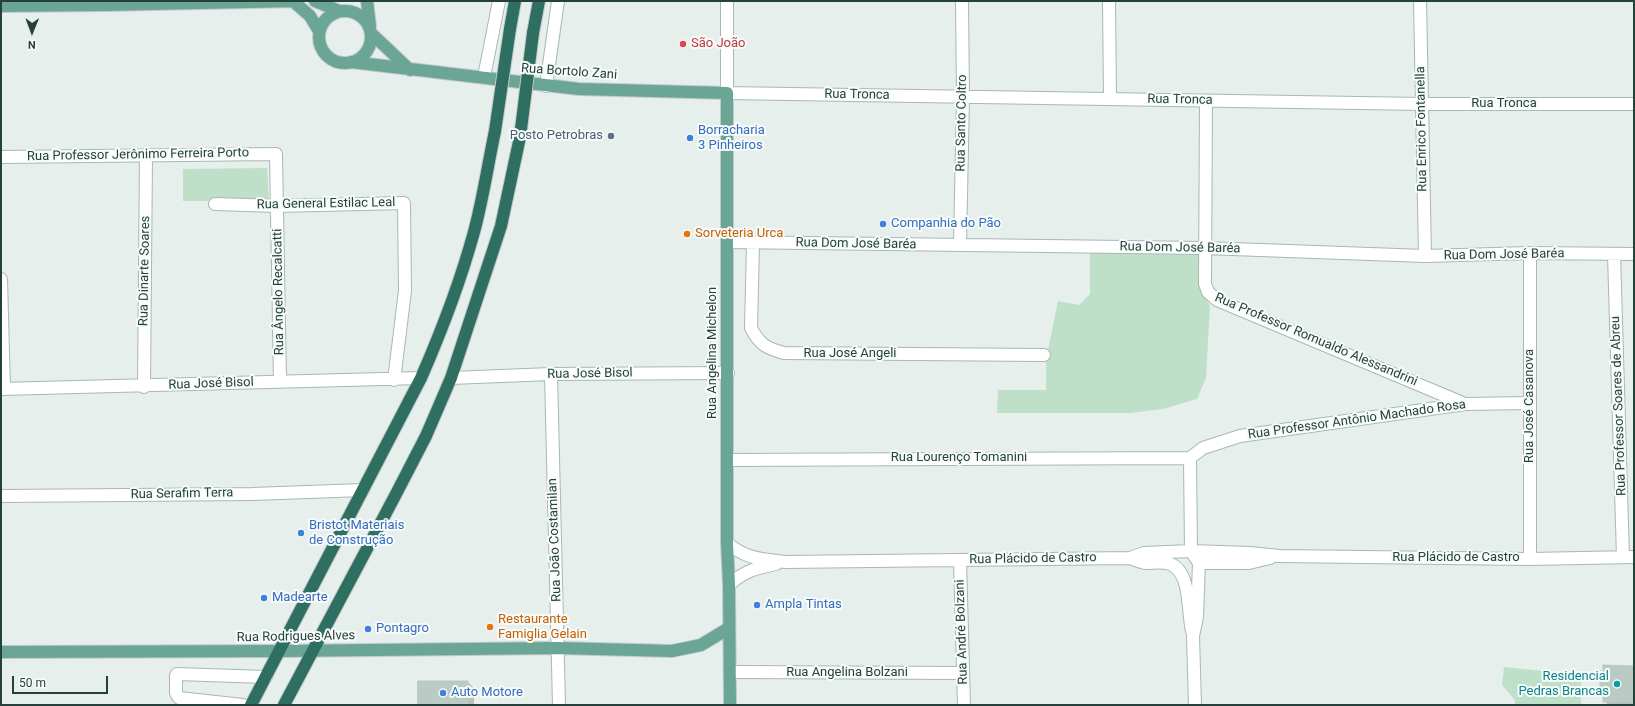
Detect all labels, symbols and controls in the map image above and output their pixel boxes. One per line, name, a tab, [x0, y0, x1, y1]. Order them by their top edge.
north arrow	[12, 12, 52, 52]
place label: São João	[691, 36, 746, 52]
text: N	[28, 38, 36, 51]
marker: São João	[678, 39, 688, 49]
street label: Rua Bortolo Zani	[520, 61, 618, 83]
street label: Rua Enrico Fontanella	[1413, 66, 1431, 192]
street label: Rua Santo Coltro	[953, 74, 971, 172]
street label: Rua Tronca	[824, 87, 890, 103]
street label: Rua Tronca	[1147, 92, 1213, 108]
street label: Rua Tronca	[1471, 96, 1537, 112]
place label: Borracharia 3 Pinheiros	[698, 123, 765, 154]
place label: Posto Petrobras	[510, 128, 603, 144]
marker: Posto Petrobras	[606, 131, 616, 141]
marker: Borracharia 3 Pinheiros	[685, 133, 695, 143]
street label: Rua Professor Jerônimo Ferreira Porto	[27, 145, 249, 165]
street label: Rua General Estilac Leal	[256, 195, 396, 213]
street label: Rua Dinarte Soares	[136, 216, 154, 326]
place label: Companhia do Pão	[891, 216, 1001, 232]
marker: Companhia do Pão	[878, 219, 888, 229]
place label: Sorveteria Urca	[695, 226, 783, 242]
street label: Rua Ângelo Recalcatti	[270, 229, 288, 355]
marker: Sorveteria Urca	[682, 229, 692, 239]
street label: Rua Dom José Baréa	[795, 235, 917, 253]
street label: Rua Dom José Baréa	[1119, 239, 1241, 257]
street label: Rua Dom José Baréa	[1443, 246, 1565, 264]
street label: Rua Angelina Michelon	[705, 287, 721, 419]
street label: Rua Professor Romualdo Alessandrini	[1212, 290, 1420, 390]
street label: Rua Professor Soares de Abreu	[1608, 316, 1630, 496]
street label: Rua José Angeli	[803, 346, 897, 362]
street label: Rua José Casanova	[1522, 349, 1538, 463]
street label: Rua José Bisol	[547, 365, 633, 383]
street label: Rua José Bisol	[168, 375, 254, 393]
street label: Rua Professor Antônio Machado Rosa	[1247, 397, 1467, 443]
street label: Rua Lourenço Tomanini	[891, 450, 1027, 466]
street label: Rua João Costamilan	[545, 478, 565, 602]
street label: Rua Serafim Terra	[130, 485, 234, 503]
place label: Bristot Materiais de Construção	[309, 518, 404, 549]
marker: Bristot Materiais de Construção	[296, 528, 306, 538]
street label: Rua Plácido de Castro	[969, 550, 1097, 568]
street label: Rua Plácido de Castro	[1392, 550, 1520, 566]
street label: Rua André Bolzani	[952, 579, 972, 685]
place label: Madearte	[272, 590, 328, 606]
marker: Madearte	[259, 593, 269, 603]
place label: Ampla Tintas	[765, 597, 842, 613]
marker: Ampla Tintas	[752, 600, 762, 610]
place label: Restaurante Famiglia Gelain	[498, 612, 587, 643]
place label: Pontagro	[376, 621, 429, 637]
marker: Restaurante Famiglia Gelain	[485, 622, 495, 632]
marker: Pontagro	[363, 624, 373, 634]
street label: Rua Rodrigues Alves	[237, 628, 355, 646]
street label: Rua Angelina Bolzani	[786, 665, 908, 681]
scale bar	[14, 668, 110, 694]
place label: Residencial Pedras Brancas	[1518, 669, 1609, 700]
text: 50 m	[19, 676, 46, 690]
marker: Residencial Pedras Brancas	[1612, 679, 1622, 689]
place label: Auto Motore	[451, 685, 523, 701]
marker: Auto Motore	[438, 688, 448, 698]

